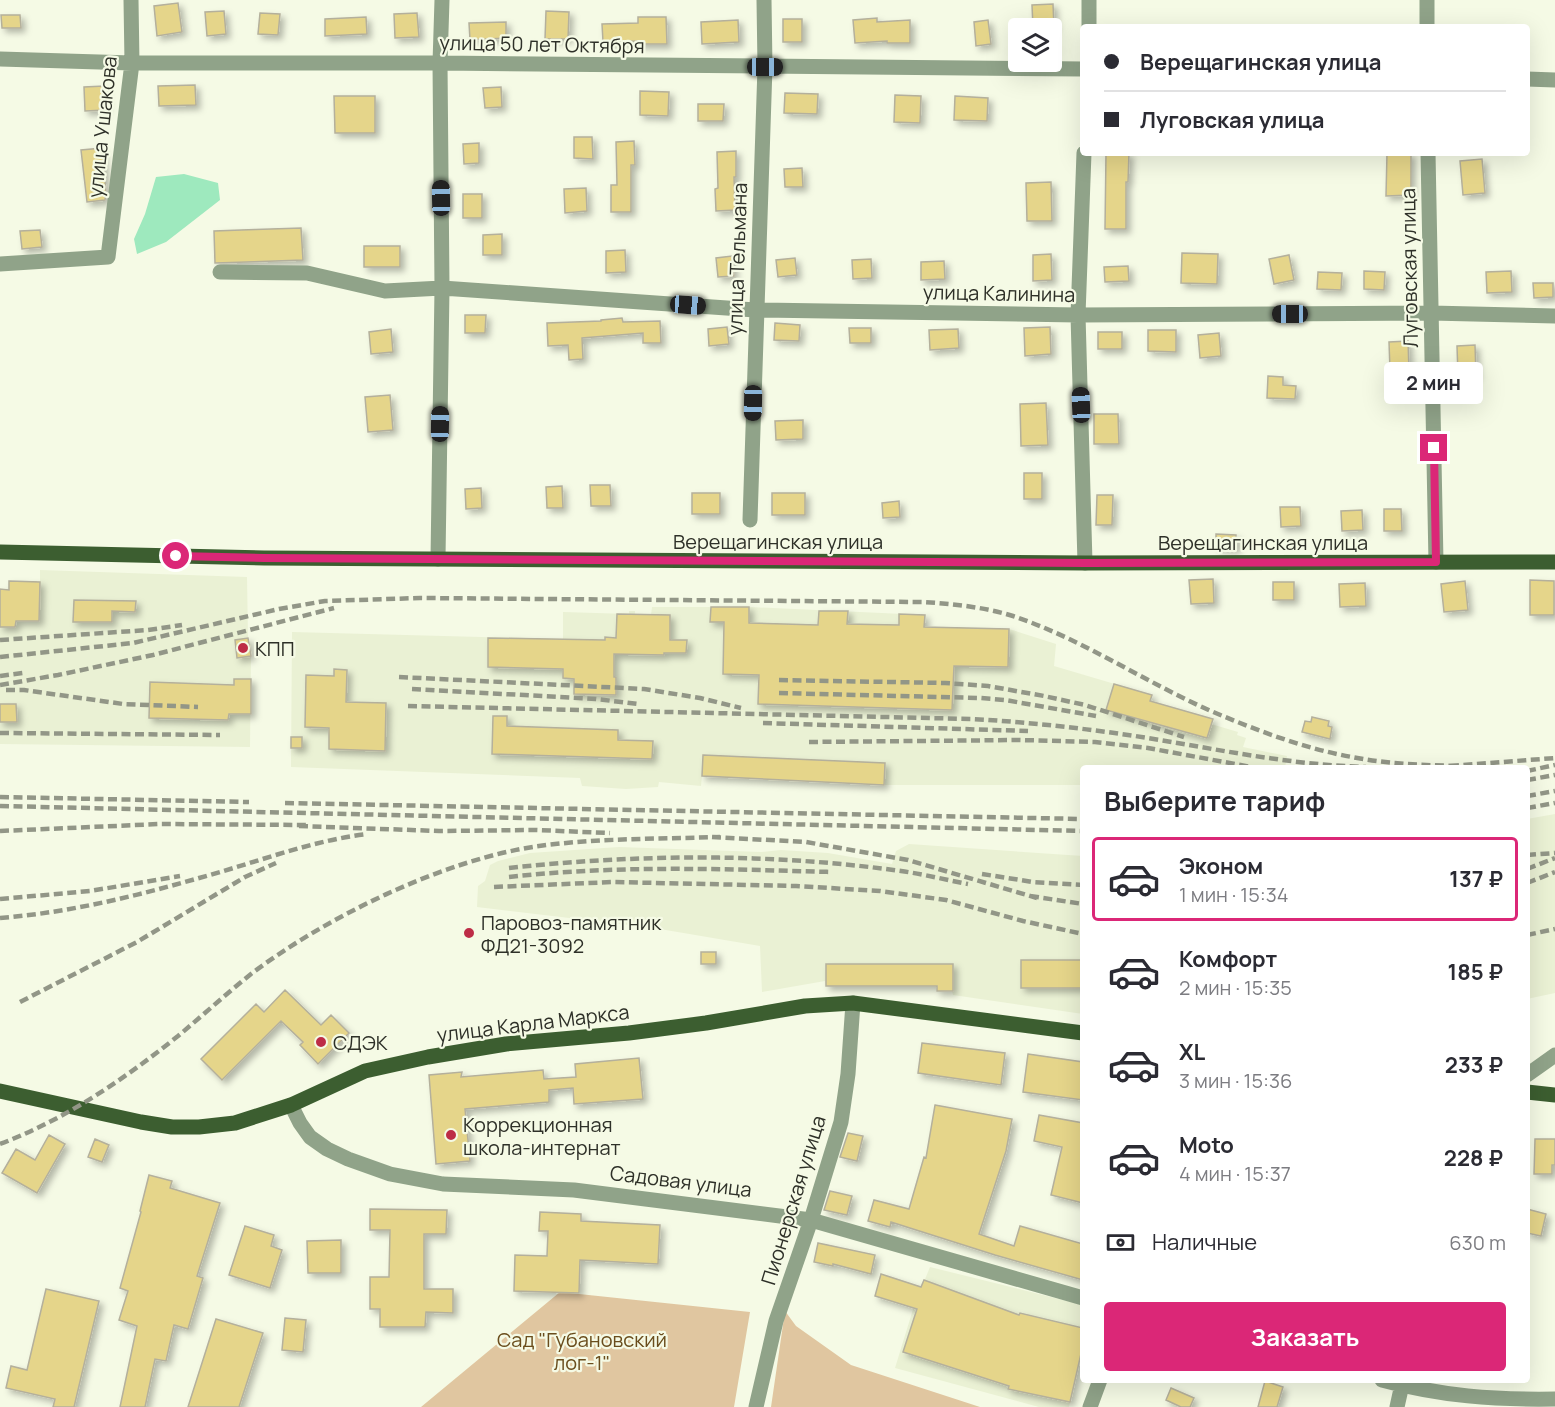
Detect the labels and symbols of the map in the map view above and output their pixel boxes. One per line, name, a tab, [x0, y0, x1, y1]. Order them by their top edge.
street label: улица 50 лет Октября	[439, 29, 645, 59]
street label: улица Ушакова	[81, 55, 123, 199]
car	[747, 58, 783, 76]
car	[432, 180, 450, 216]
street label: улица Тельмана	[721, 182, 753, 336]
street label: Луговская улица	[1394, 188, 1424, 348]
street label: улица Калинина	[923, 278, 1075, 308]
car	[669, 295, 707, 315]
car	[1272, 305, 1308, 323]
callout: 2 мин	[1384, 361, 1484, 403]
car	[744, 385, 762, 421]
car	[1071, 387, 1091, 423]
car	[431, 406, 449, 442]
route end	[1420, 434, 1447, 461]
street label: Верещагинская улица	[673, 528, 883, 555]
street label: Верещагинская улица	[1158, 529, 1368, 556]
route start	[162, 542, 189, 569]
place label: КПП	[255, 635, 295, 662]
marker: КПП	[236, 641, 250, 655]
place label: Паровоз-памятник ФД21-3092	[481, 909, 662, 959]
marker: Паровоз-памятник ФД21-3092	[462, 926, 476, 940]
street label: улица Карла Маркса	[435, 998, 631, 1048]
place label: СДЭК	[333, 1029, 388, 1056]
marker: СДЭК	[314, 1035, 328, 1049]
place label: Коррекционная школа-интернат	[463, 1111, 621, 1161]
street label: Пионерская улица	[754, 1112, 832, 1288]
marker: Коррекционная школа-интернат	[444, 1128, 458, 1142]
street label: Садовая улица	[609, 1159, 753, 1203]
park label: Сад "Губановский лог-1"	[497, 1326, 667, 1376]

